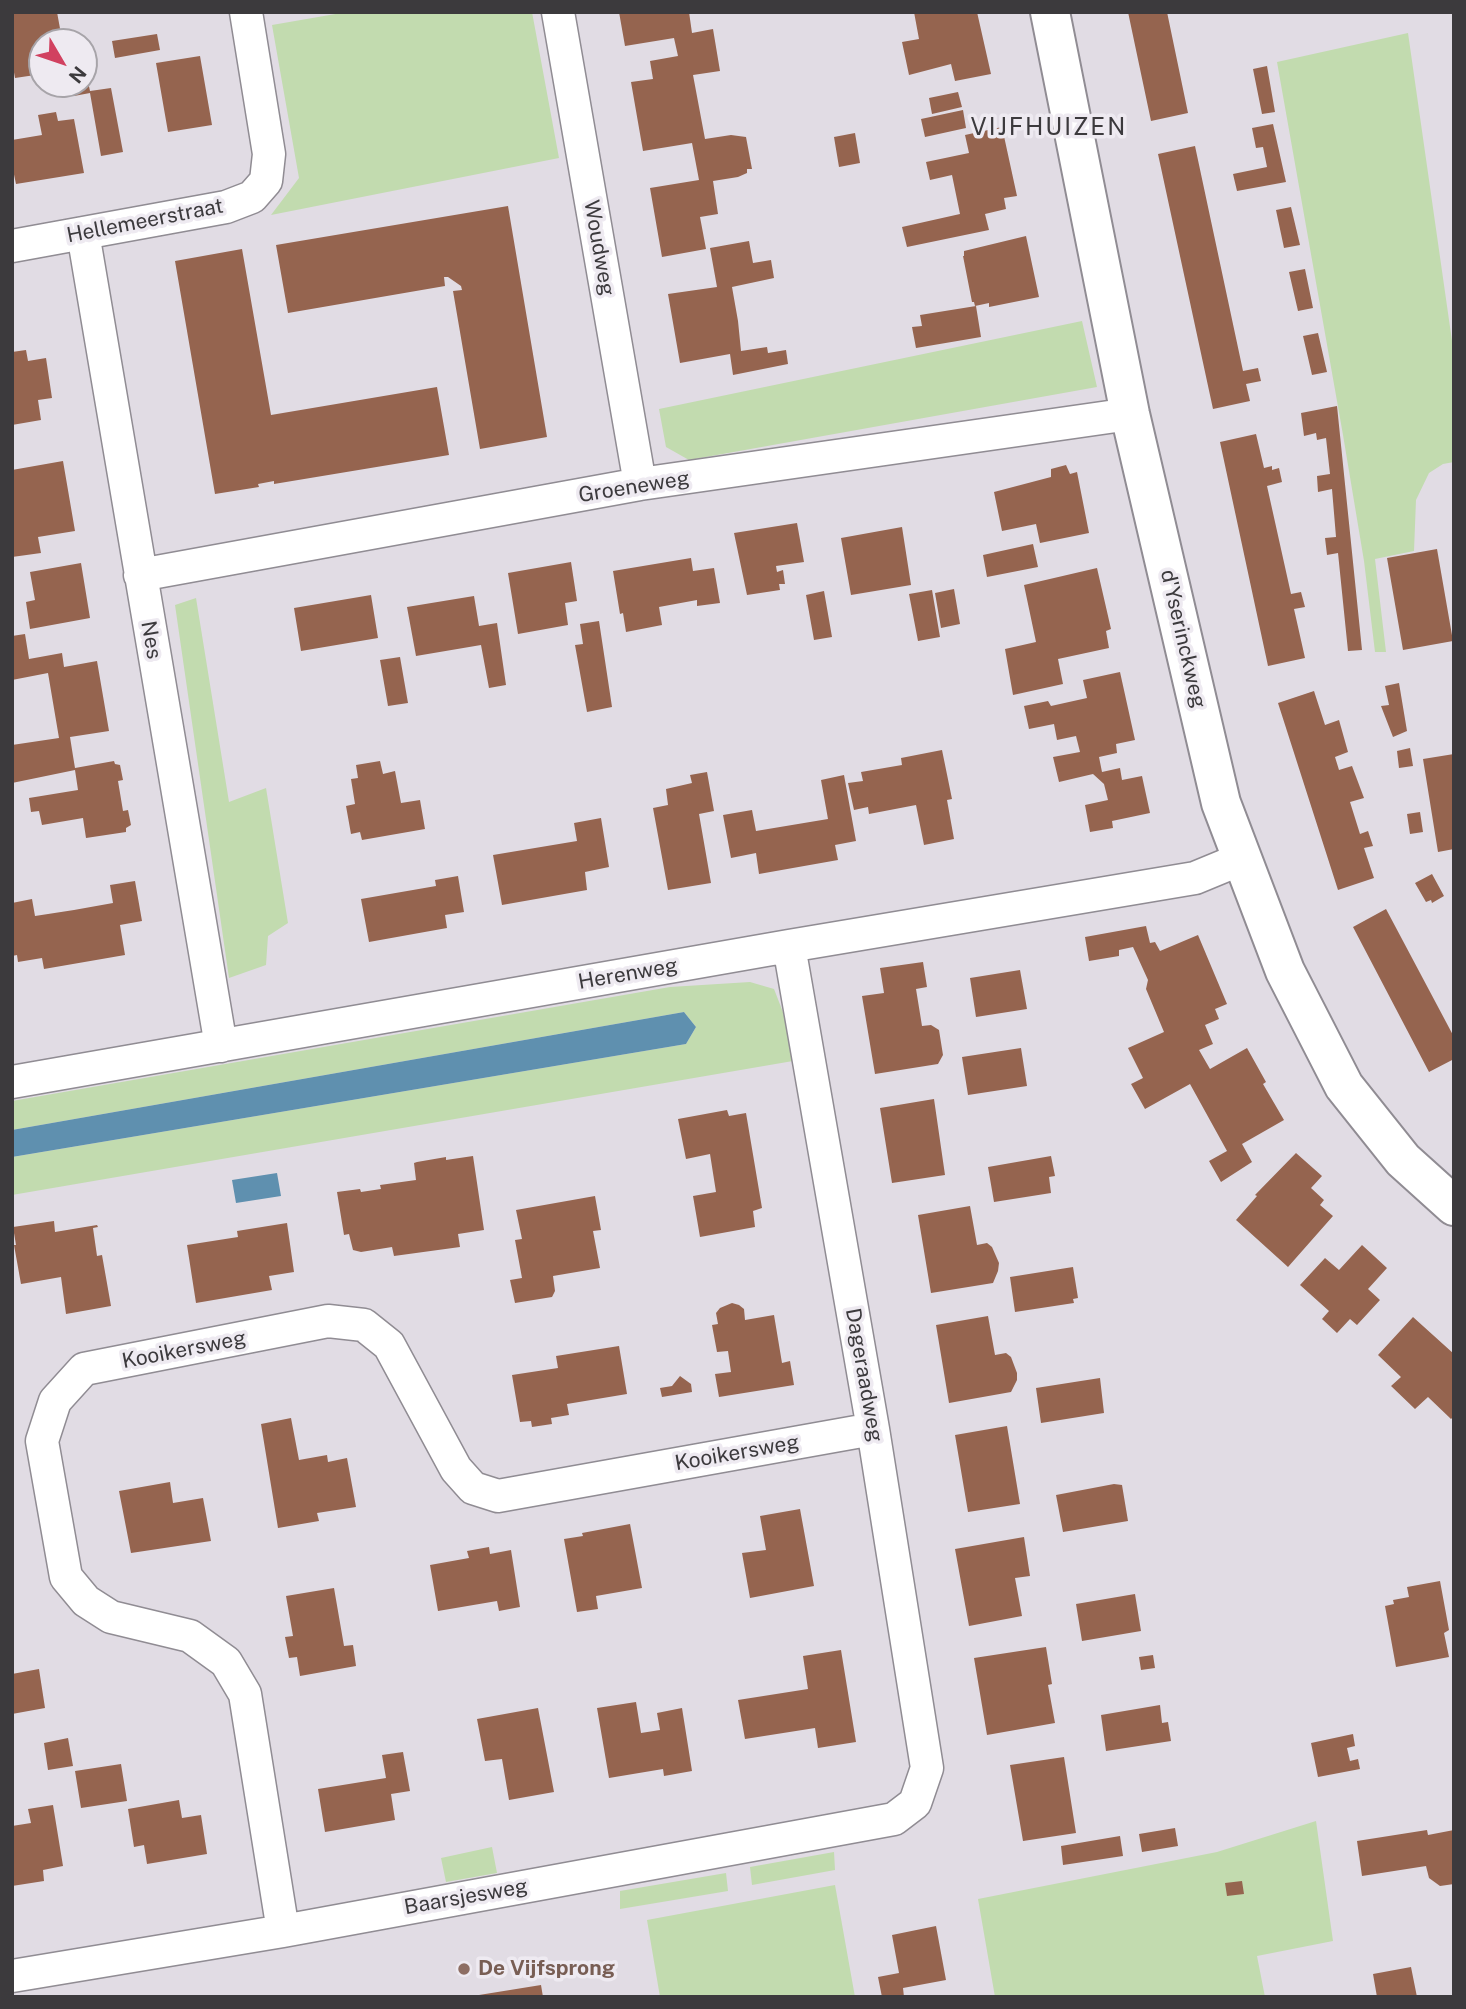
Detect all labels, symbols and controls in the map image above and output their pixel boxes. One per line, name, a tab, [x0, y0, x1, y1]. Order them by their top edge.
north arrow	[28, 28, 98, 98]
text: N	[65, 62, 91, 88]
district label: VIJFHUIZEN	[972, 114, 1126, 142]
street label: Hellemeerstraat	[65, 193, 225, 249]
street label: Woudweg	[578, 198, 620, 298]
street label: Groeneweg	[577, 466, 691, 508]
street label: d'Yserinckweg	[1155, 567, 1211, 711]
street label: Nes	[135, 619, 167, 661]
street label: Herenweg	[576, 953, 680, 995]
street label: Dageraadweg	[840, 1306, 888, 1444]
street label: Kooikersweg	[120, 1326, 248, 1374]
street label: Kooikersweg	[673, 1430, 801, 1476]
street label: Baarsjesweg	[402, 1874, 530, 1920]
place label: De Vijfsprong	[478, 1956, 615, 1982]
marker: De Vijfsprong	[456, 1961, 472, 1977]

